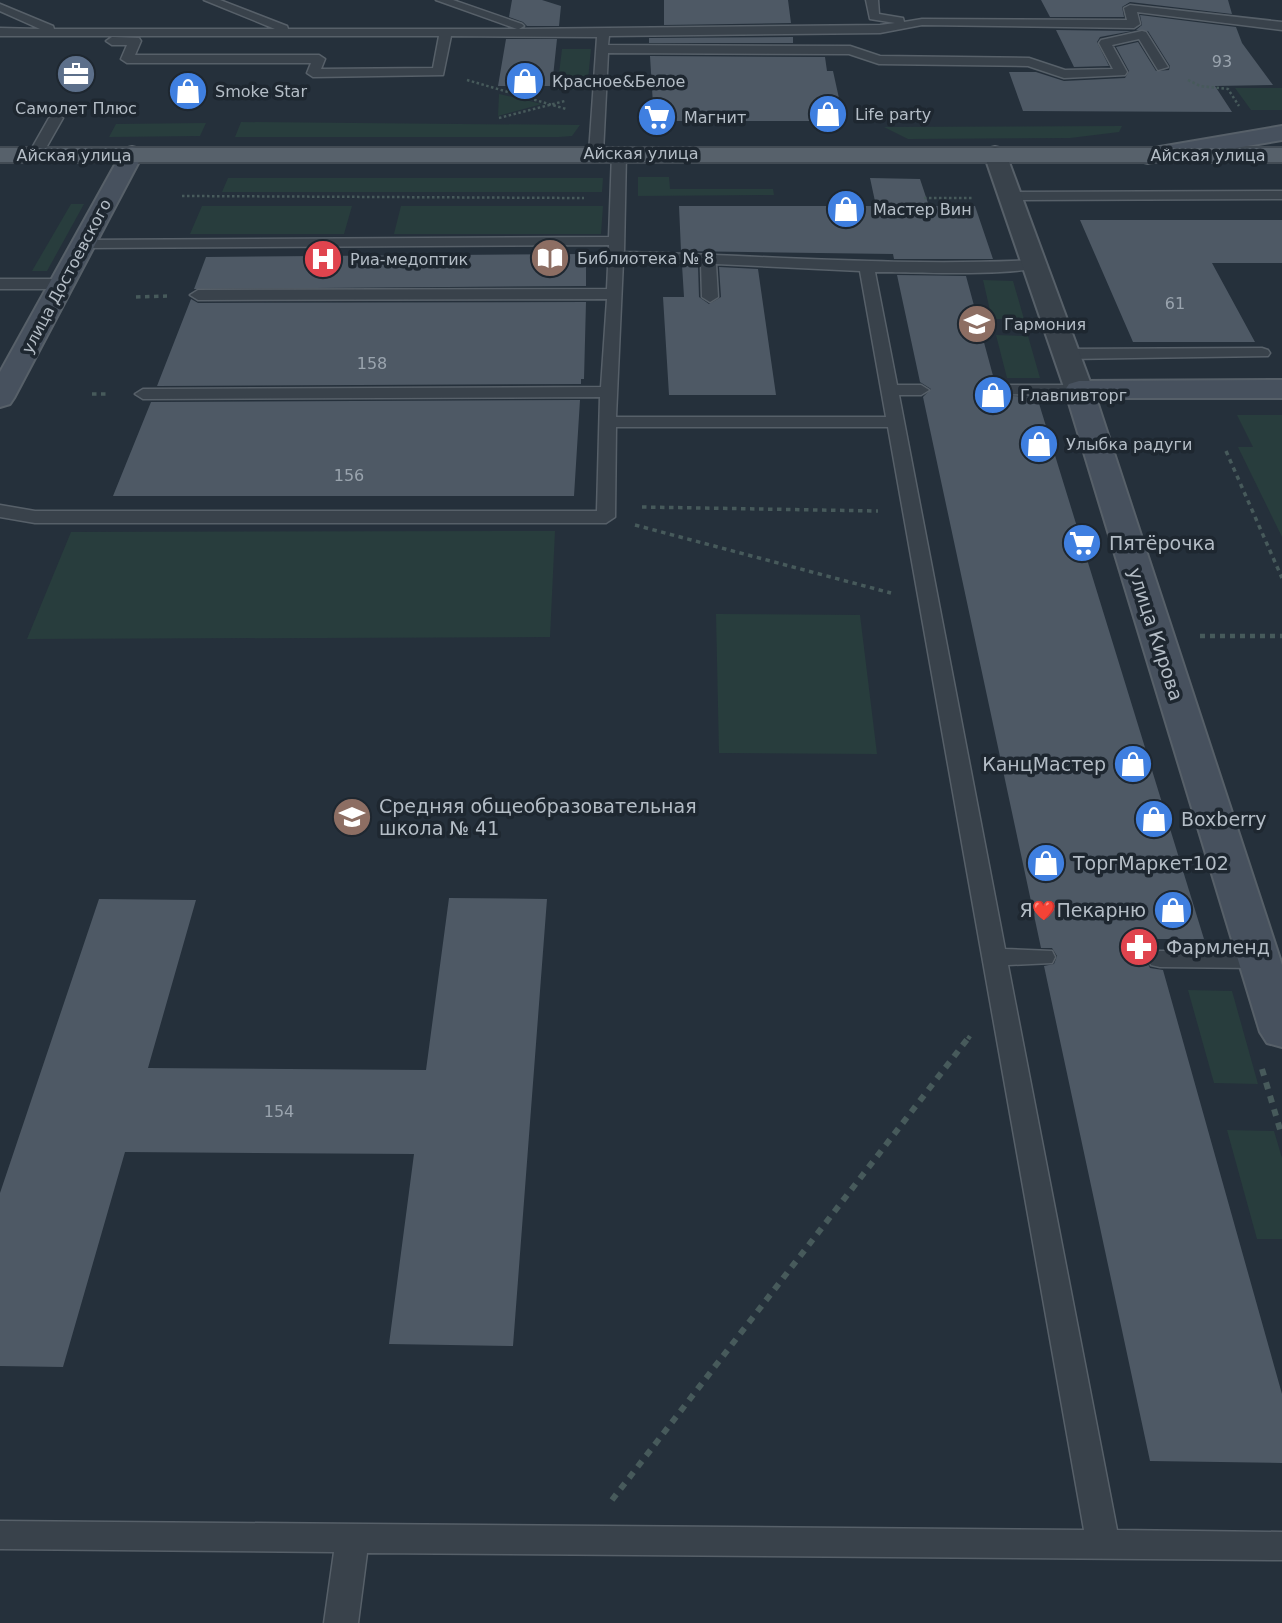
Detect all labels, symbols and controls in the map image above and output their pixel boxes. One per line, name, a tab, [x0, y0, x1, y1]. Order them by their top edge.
house number: 93	[1212, 52, 1232, 71]
office icon: Самолет Плюс	[55, 53, 97, 95]
shop icon: Красное&Белое	[504, 60, 546, 102]
shop icon: Smoke Star	[167, 70, 209, 112]
place label: Красное&Белое	[552, 72, 685, 91]
place label: Smoke Star	[215, 82, 307, 101]
shop icon: Life party	[807, 93, 849, 135]
supermarket icon: Магнит	[636, 96, 678, 138]
place label: Самолет Плюс	[15, 99, 137, 118]
place label: Life party	[855, 105, 931, 124]
place label: Магнит	[684, 108, 746, 127]
street label: Айская улица	[583, 144, 699, 163]
street label: Айская улица	[16, 146, 132, 165]
street label: Айская улица	[1150, 146, 1266, 165]
shop icon: Мастер Вин	[825, 188, 867, 230]
street label: улица Достоевского	[18, 196, 115, 357]
place label: Мастер Вин	[873, 200, 972, 219]
library icon: Библиотека № 8	[529, 237, 571, 279]
hospital icon: Риа-медоптик	[302, 238, 344, 280]
place label: Библиотека № 8	[577, 249, 714, 268]
place label: Риа-медоптик	[350, 250, 469, 269]
house number: 61	[1165, 294, 1185, 313]
school or university icon: Гармония	[956, 303, 998, 345]
place label: Гармония	[1004, 315, 1086, 334]
house number: 158	[357, 354, 387, 373]
shop icon: Главпивторг	[972, 374, 1014, 416]
place label: Главпивторг	[1020, 386, 1127, 405]
shop icon: Улыбка радуги	[1018, 423, 1060, 465]
place label: Улыбка радуги	[1066, 435, 1192, 454]
house number: 156	[334, 466, 364, 485]
supermarket icon: Пятёрочка	[1061, 522, 1103, 564]
place label: Пятёрочка	[1109, 532, 1216, 554]
street label: улица Кирова	[1124, 565, 1188, 703]
shop icon: КанцМастер	[1112, 743, 1154, 785]
place label: КанцМастер	[982, 753, 1106, 775]
place label: Средняя общеобразовательная школа № 41	[379, 795, 697, 839]
school or university icon: Средняя общеобразовательная школа № 41	[331, 796, 373, 838]
shop icon: Boxberry	[1133, 798, 1175, 840]
place label: Boxberry	[1181, 808, 1267, 830]
shop icon: ТоргМаркет102	[1025, 842, 1067, 884]
place label: ТоргМаркет102	[1072, 852, 1229, 874]
shop icon: Я❤️Пекарню	[1152, 889, 1194, 931]
place label: Я❤️Пекарню	[1020, 899, 1146, 921]
pharmacy icon: Фармленд	[1118, 926, 1160, 968]
place label: Фармленд	[1166, 936, 1270, 958]
house number: 154	[264, 1102, 294, 1121]

